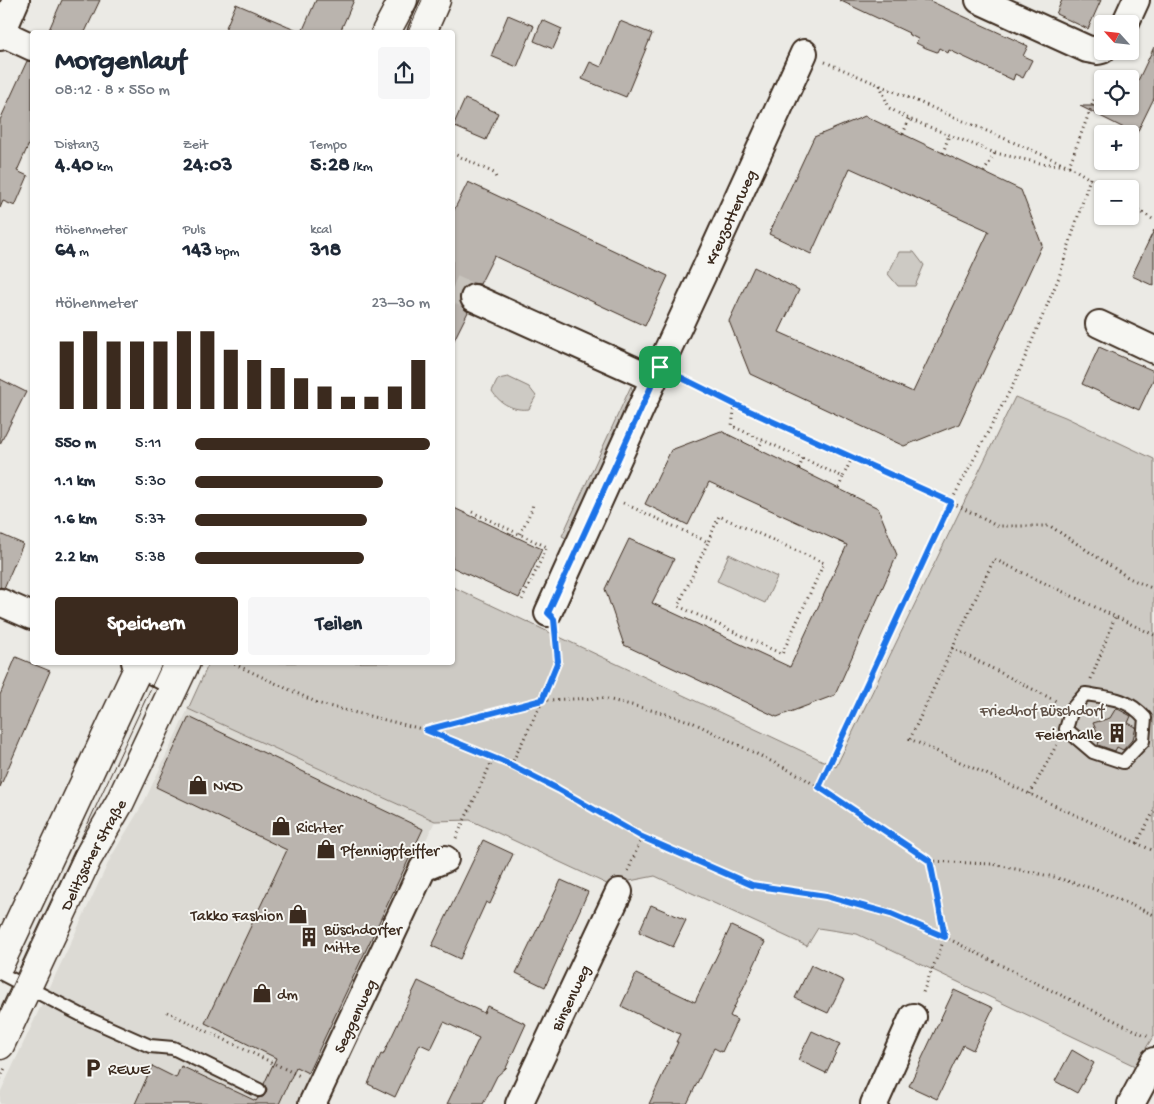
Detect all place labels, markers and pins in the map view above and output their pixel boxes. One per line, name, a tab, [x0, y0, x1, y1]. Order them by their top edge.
pin	[639, 346, 681, 388]
building icon: Feierhalle	[1106, 722, 1128, 744]
place label: Feierhalle	[1034, 727, 1103, 746]
shop icon: NKD	[187, 774, 209, 796]
place label: NKD	[213, 779, 243, 798]
shop icon: Richter	[270, 815, 292, 837]
place label: Richter	[296, 820, 344, 839]
shop icon: Pfennigpfeiffer	[315, 838, 337, 860]
place label: Pfennigpfeiffer	[340, 843, 440, 862]
shop icon: Takko Fashion	[287, 903, 309, 925]
place label: Takko Fashion	[190, 908, 283, 927]
place label: Büschdorfer Mitte	[323, 922, 403, 959]
building icon: Büschdorfer Mitte	[298, 926, 320, 948]
shop icon: dm	[251, 982, 273, 1004]
place label: dm	[277, 987, 298, 1006]
parking icon: REWE	[82, 1057, 104, 1079]
place label: REWE	[108, 1062, 151, 1081]

